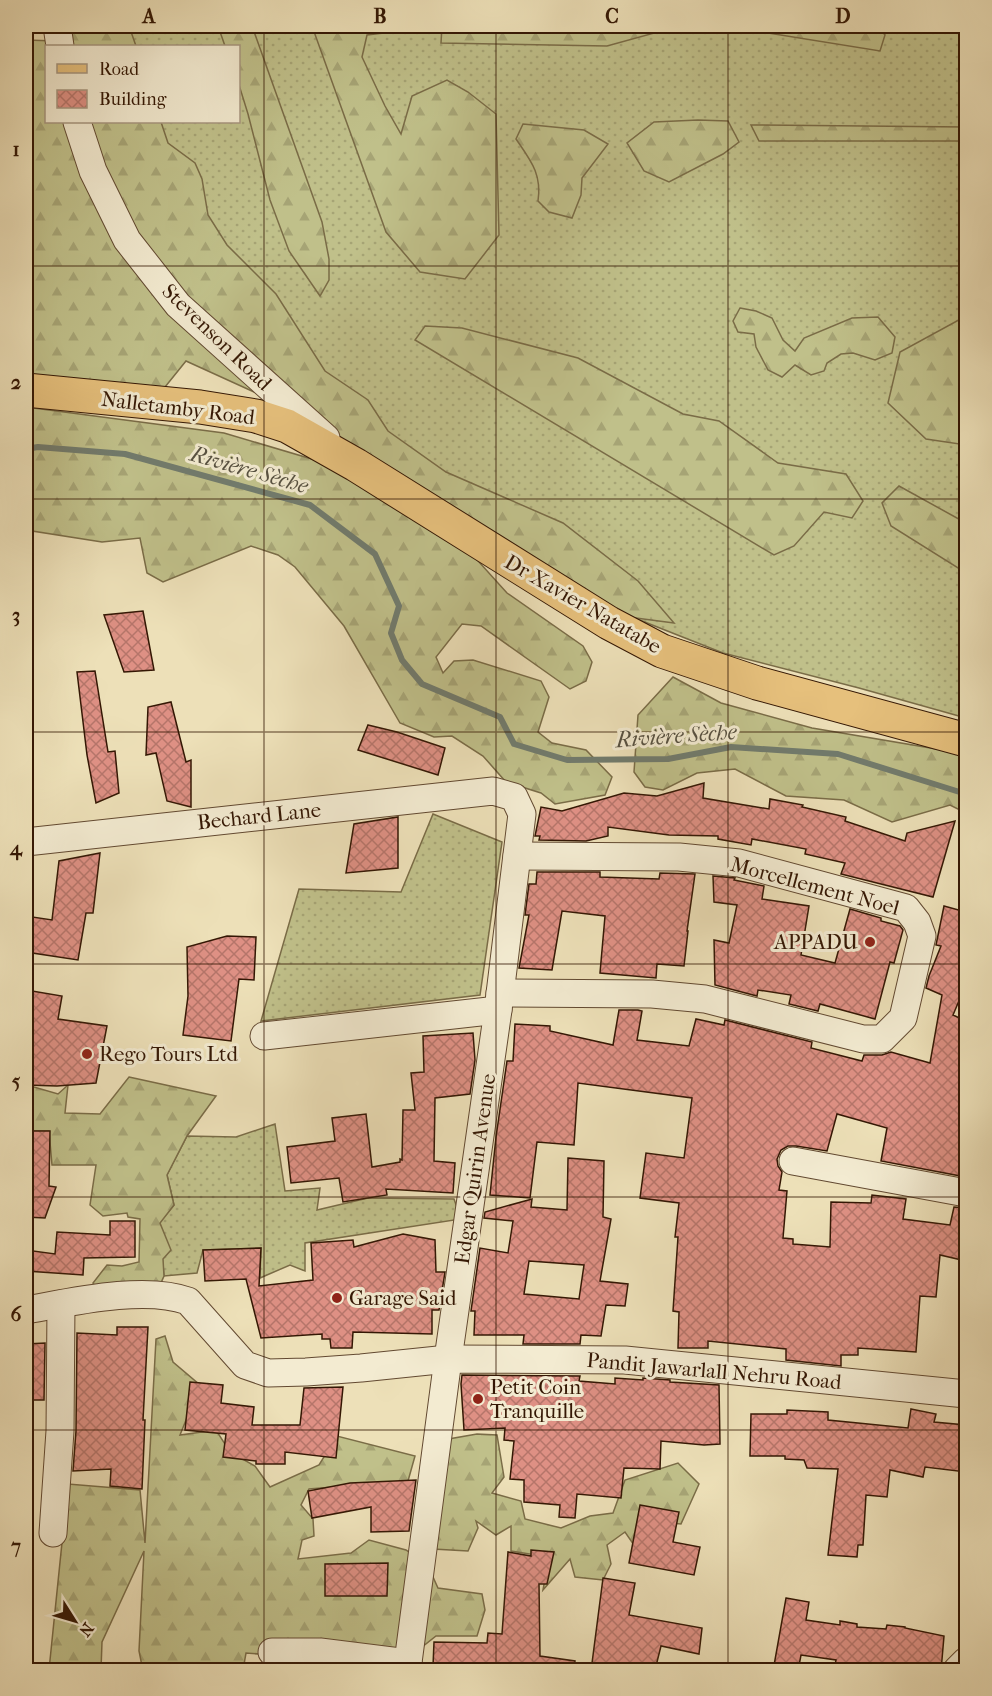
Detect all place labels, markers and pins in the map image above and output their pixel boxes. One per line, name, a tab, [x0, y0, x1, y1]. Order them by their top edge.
place label: APPADU	[773, 930, 859, 954]
marker: APPADU	[863, 935, 877, 949]
place label: Rego Tours Ltd	[99, 1042, 239, 1066]
marker: Rego Tours Ltd	[80, 1047, 94, 1061]
place label: Garage Said	[349, 1286, 457, 1310]
marker: Garage Said	[330, 1291, 344, 1305]
place label: Petit Coin Tranquille	[490, 1375, 584, 1423]
marker: Petit Coin Tranquille	[471, 1392, 485, 1406]

